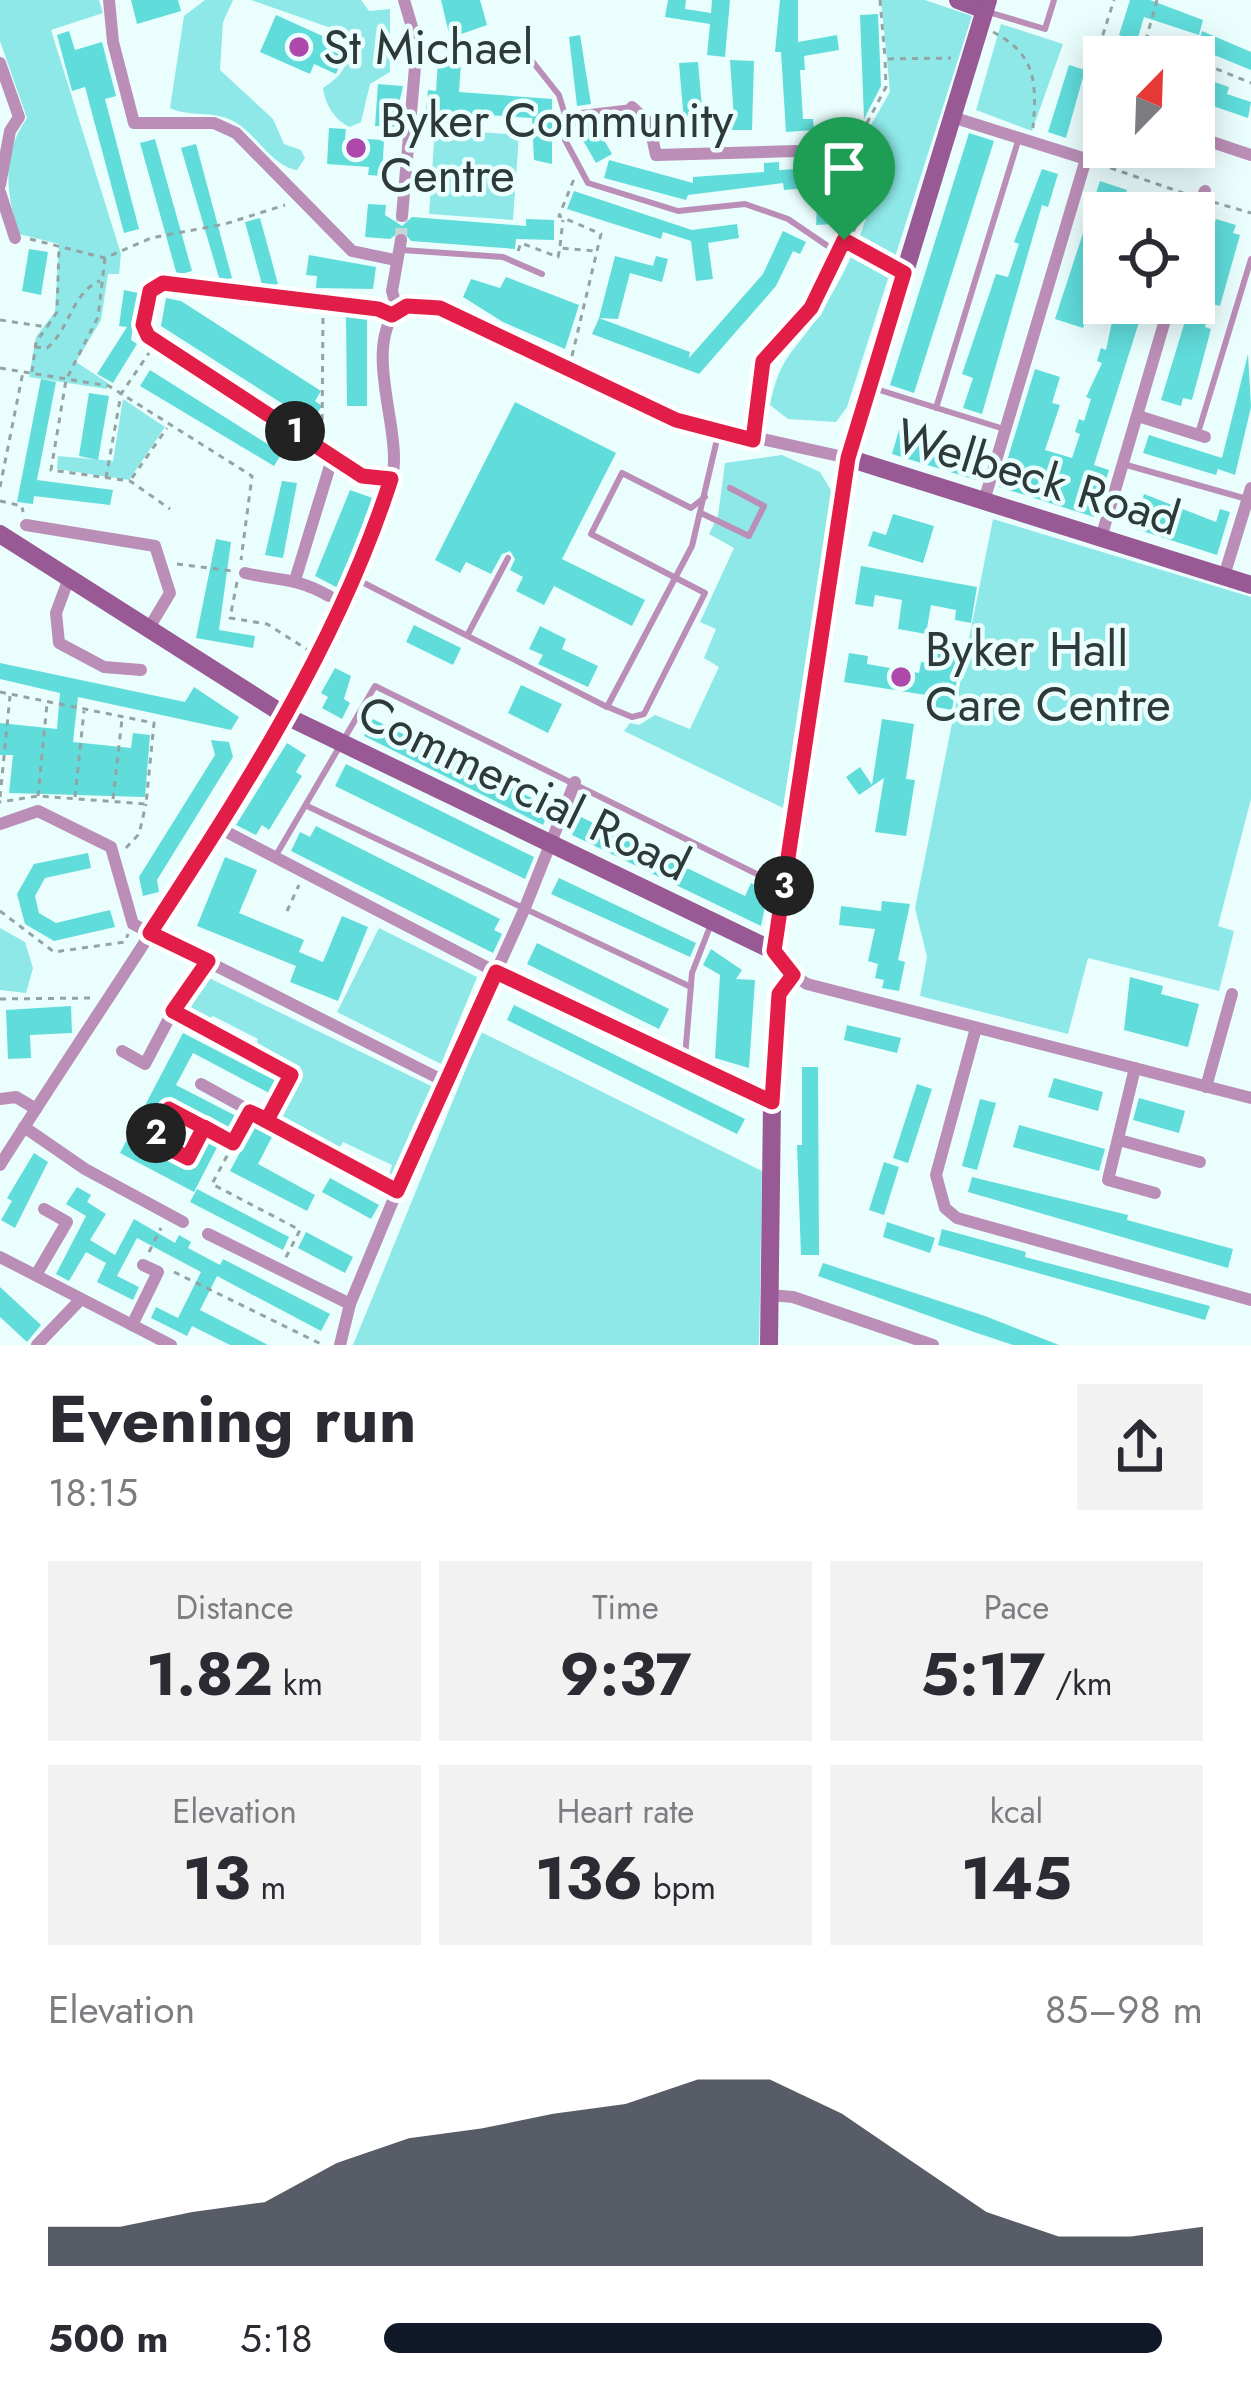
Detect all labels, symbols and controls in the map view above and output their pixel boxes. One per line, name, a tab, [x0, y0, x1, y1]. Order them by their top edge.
place label: St Michael	[323, 13, 534, 82]
marker: St Michael	[286, 34, 312, 60]
north arrow	[1083, 36, 1215, 168]
map controls	[1083, 36, 1215, 324]
place label: Byker Community Centre	[380, 86, 734, 210]
pin	[793, 117, 895, 240]
marker: Byker Community Centre	[343, 135, 369, 161]
icon: arrive	[811, 135, 877, 201]
button: locate	[1083, 192, 1215, 324]
pin: 1	[265, 401, 325, 461]
street label: Welbeck Road	[888, 401, 1188, 553]
text: 1	[287, 407, 303, 454]
place label: Byker Hall Care Centre	[925, 615, 1171, 739]
marker: Byker Hall Care Centre	[888, 664, 914, 690]
street label: Commercial Road	[346, 678, 702, 898]
pin: 3	[754, 856, 814, 916]
text: 3	[774, 862, 794, 909]
pin: 2	[126, 1103, 186, 1163]
text: 2	[145, 1109, 167, 1156]
text: Evening run	[48, 1371, 417, 1467]
button: share	[1077, 1384, 1203, 1510]
text: 18:15	[48, 1464, 138, 1521]
text: Distance	[175, 1584, 294, 1631]
text: Time	[592, 1584, 659, 1631]
text: Pace	[984, 1584, 1049, 1631]
text: 1.82	[146, 1631, 273, 1718]
text: 9:37	[560, 1631, 692, 1718]
text: 5:17	[921, 1631, 1045, 1718]
text: km	[273, 1660, 323, 1707]
text: /km	[1045, 1660, 1112, 1707]
text: Elevation	[172, 1788, 297, 1835]
text: Heart rate	[557, 1788, 694, 1835]
text: kcal	[990, 1788, 1043, 1835]
text: 13	[183, 1835, 251, 1922]
text: 136	[535, 1835, 643, 1922]
text: 145	[961, 1835, 1072, 1922]
text: m	[251, 1864, 286, 1911]
text: bpm	[643, 1864, 716, 1911]
text: Elevation	[48, 1981, 195, 2038]
text: 85–98 m	[1045, 1981, 1203, 2038]
text: 500 m	[48, 2310, 168, 2367]
text: 5:18	[240, 2310, 313, 2367]

